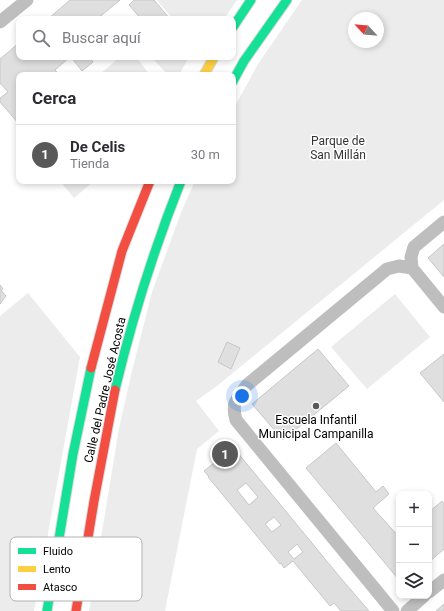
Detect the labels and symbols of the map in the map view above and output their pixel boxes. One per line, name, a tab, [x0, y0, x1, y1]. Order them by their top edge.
north arrow	[348, 12, 384, 48]
park label: Parque de San Millán	[310, 134, 366, 162]
street label: Calle del Padre José Acosta	[81, 316, 129, 464]
your location	[232, 386, 252, 406]
marker: Escuela Infantil Municipal Campanilla	[311, 401, 321, 411]
place label: Escuela Infantil Municipal Campanilla	[258, 413, 374, 441]
pin: 1	[212, 439, 238, 469]
legend	[10, 537, 142, 601]
text: Fluido	[43, 545, 73, 558]
text: Lento	[43, 563, 71, 576]
text: Atasco	[43, 581, 77, 594]

